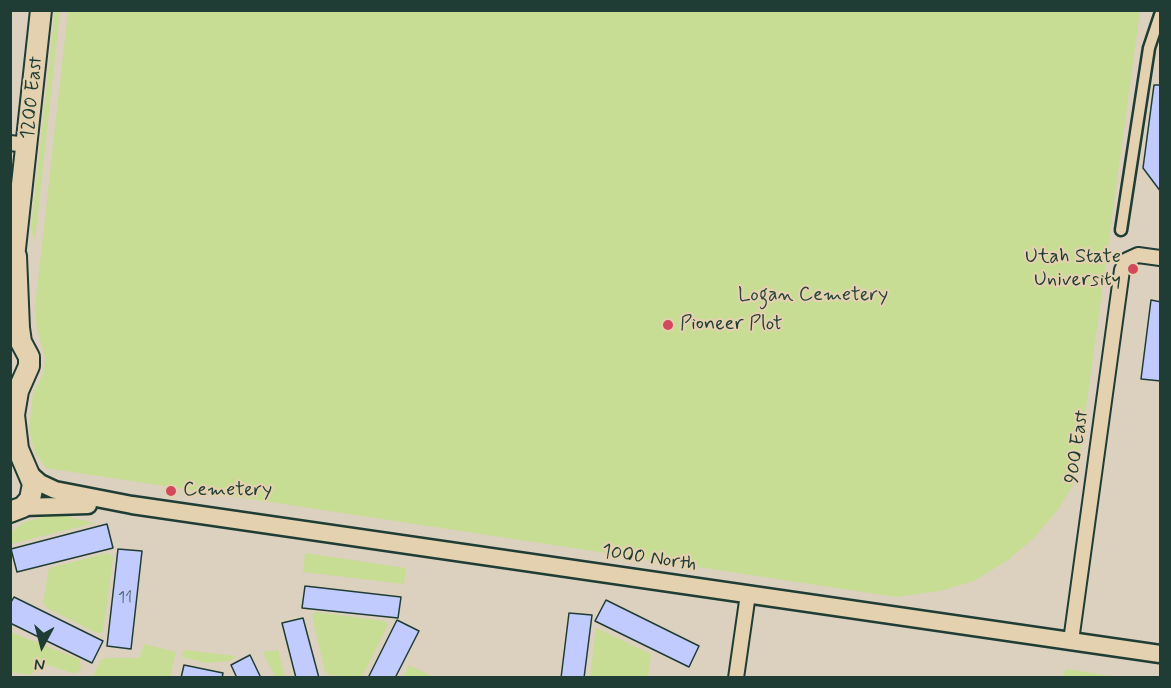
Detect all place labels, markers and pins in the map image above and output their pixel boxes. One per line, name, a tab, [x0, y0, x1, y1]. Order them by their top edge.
place label: Utah State University	[1025, 246, 1121, 293]
marker: Utah State University	[1126, 262, 1140, 276]
place label: Pioneer Plot	[680, 313, 782, 337]
marker: Pioneer Plot	[661, 318, 675, 332]
place label: Cemetery	[183, 479, 272, 503]
marker: Cemetery	[164, 484, 178, 498]

